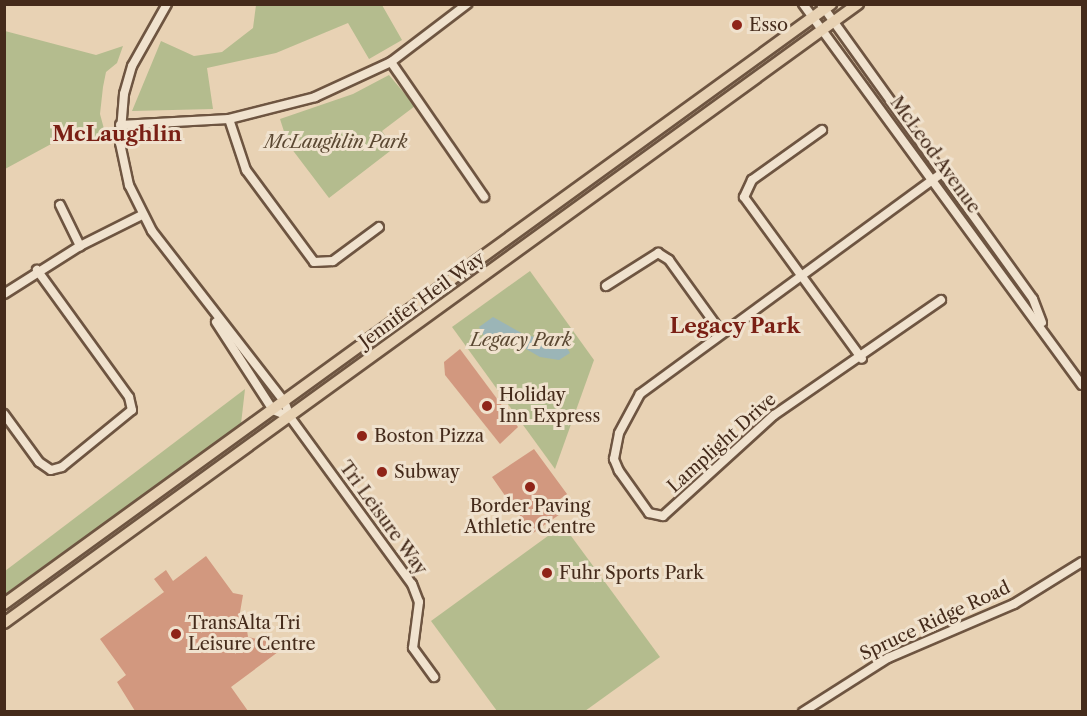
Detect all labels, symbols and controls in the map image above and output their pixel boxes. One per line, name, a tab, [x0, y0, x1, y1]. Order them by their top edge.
place label: Esso	[749, 14, 788, 36]
marker: Esso	[730, 18, 744, 32]
street label: McLeod Avenue	[885, 92, 985, 218]
district label: McLaughlin	[52, 121, 182, 147]
park label: McLaughlin Park	[264, 131, 408, 153]
street label: Jennifer Heil Way	[355, 247, 489, 353]
district label: Legacy Park	[669, 313, 801, 339]
park label: Legacy Park	[470, 329, 572, 351]
place label: Holiday Inn Express	[499, 385, 600, 428]
street label: Lamplight Drive	[663, 389, 781, 497]
marker: Holiday Inn Express	[480, 399, 494, 413]
place label: Boston Pizza	[374, 425, 484, 447]
marker: Boston Pizza	[355, 429, 369, 443]
street label: Tri Leisure Way	[334, 457, 432, 579]
place label: Subway	[394, 461, 460, 483]
marker: Subway	[375, 465, 389, 479]
marker: Border Paving Athletic Centre	[523, 480, 537, 494]
place label: Border Paving Athletic Centre	[464, 496, 596, 538]
place label: Fuhr Sports Park	[559, 562, 704, 584]
marker: Fuhr Sports Park	[540, 566, 554, 580]
street label: Spruce Ridge Road	[856, 577, 1014, 665]
place label: TransAlta Tri Leisure Centre	[188, 613, 316, 656]
marker: TransAlta Tri Leisure Centre	[169, 627, 183, 641]

